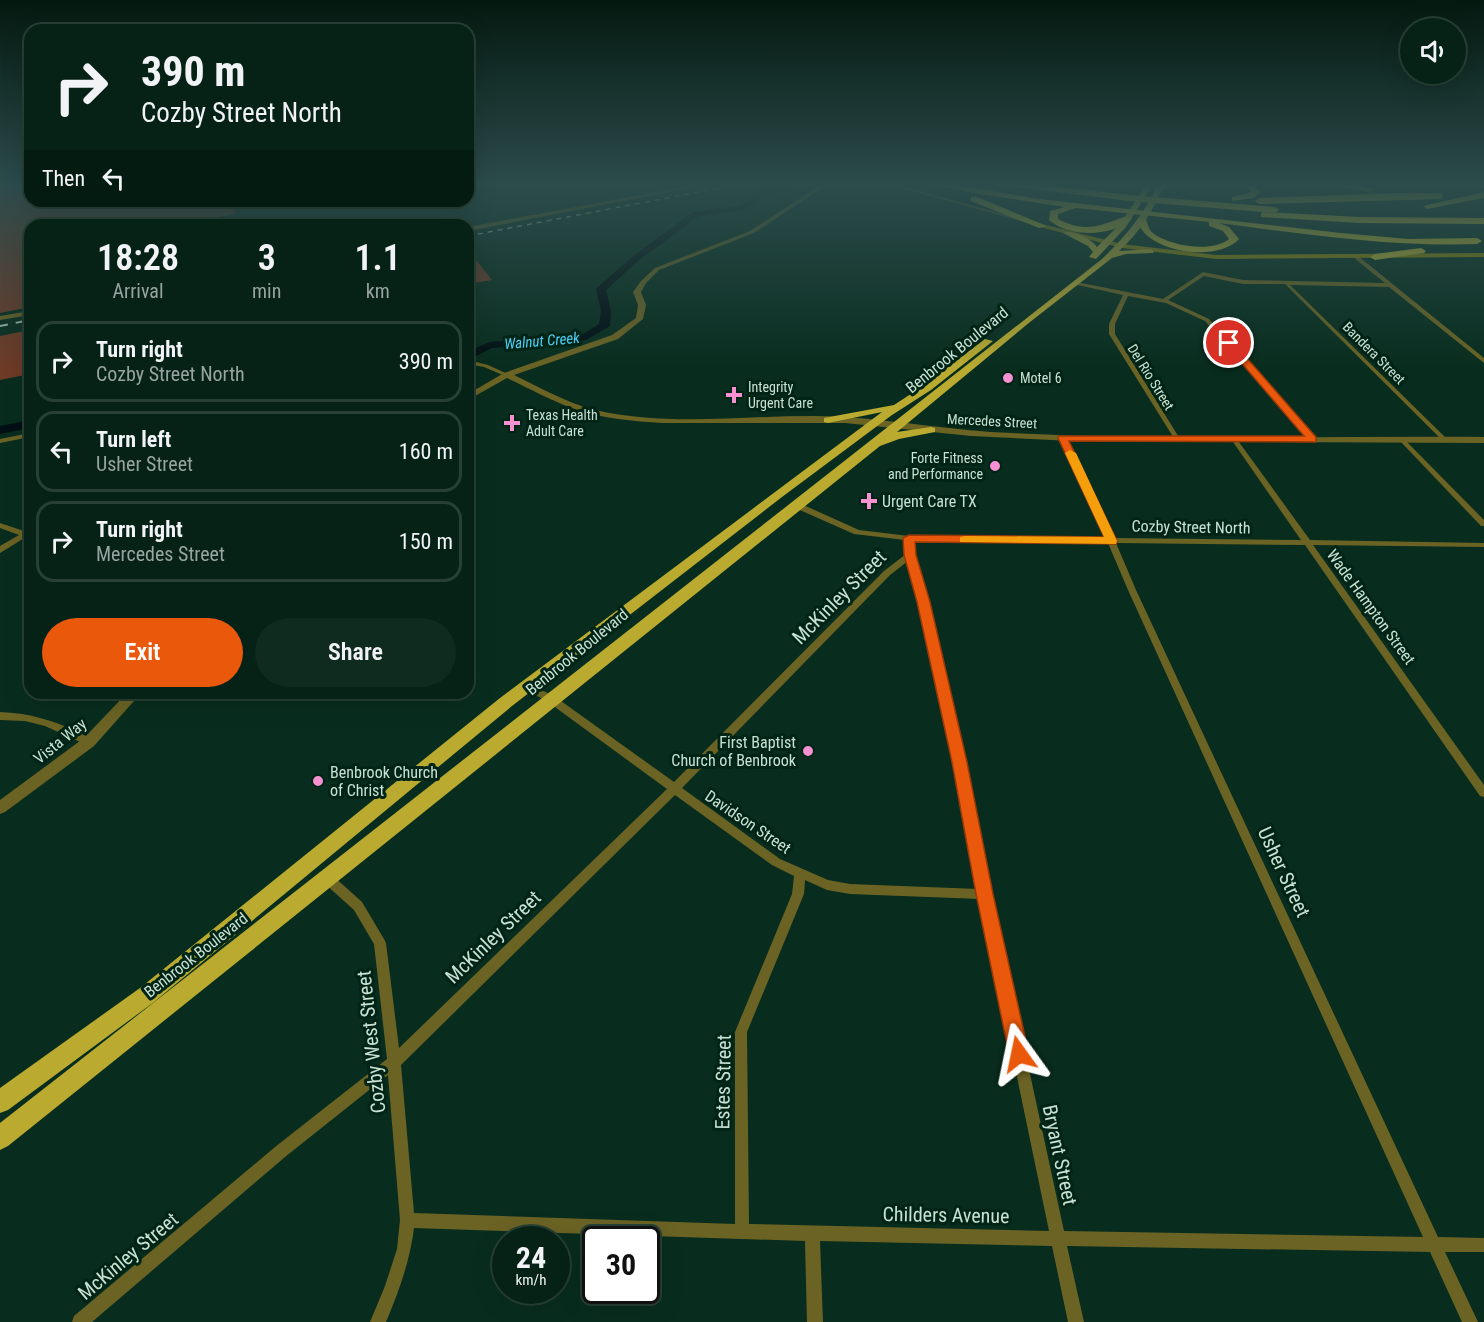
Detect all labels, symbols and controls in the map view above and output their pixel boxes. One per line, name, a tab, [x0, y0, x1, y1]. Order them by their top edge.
map controls	[1400, 18, 1466, 84]
button: sound	[1400, 18, 1466, 84]
text: 390 m	[141, 47, 246, 96]
icon: right	[42, 48, 120, 126]
text: Cozby Street North	[141, 97, 342, 129]
icon: left	[97, 162, 130, 195]
text: Then	[42, 166, 85, 191]
text: 18:28	[97, 237, 179, 279]
text: 3	[258, 237, 276, 279]
text: 1.1	[354, 237, 401, 279]
text: Arrival	[113, 279, 163, 303]
text: min	[252, 279, 281, 303]
text: km	[366, 279, 390, 303]
street label: Benbrook Boulevard	[902, 303, 1012, 397]
pin	[1203, 317, 1254, 368]
street label: Bandera Street	[1340, 319, 1408, 387]
icon: arrive	[1212, 326, 1245, 359]
water label: Walnut Creek	[504, 329, 581, 353]
text: Turn right	[96, 337, 183, 362]
street label: Del Rio Street	[1124, 341, 1178, 413]
icon: right	[45, 345, 78, 378]
text: 390 m	[399, 349, 453, 374]
text: Cozby Street North	[96, 362, 245, 386]
place label: Motel 6	[1020, 370, 1062, 386]
marker: Motel 6	[1001, 371, 1015, 385]
place label: Integrity Urgent Care	[748, 379, 813, 411]
marker: Integrity Urgent Care	[725, 386, 743, 404]
place label: Texas Health Adult Care	[526, 407, 598, 439]
street label: Mercedes Street	[947, 411, 1037, 431]
marker: Texas Health Adult Care	[503, 414, 521, 432]
text: Turn left	[96, 427, 171, 452]
icon: left	[45, 435, 78, 468]
text: 160 m	[399, 439, 453, 464]
place label: Forte Fitness and Performance	[888, 450, 983, 482]
text: Usher Street	[96, 452, 193, 476]
marker: Forte Fitness and Performance	[988, 459, 1002, 473]
marker: Urgent Care TX	[860, 492, 878, 510]
place label: Urgent Care TX	[882, 492, 977, 511]
street label: Cozby Street North	[1131, 516, 1251, 538]
text: Turn right	[96, 517, 183, 542]
icon: right	[45, 525, 78, 558]
text: 150 m	[399, 529, 453, 554]
text: Mercedes Street	[96, 542, 225, 566]
street label: McKinley Street	[787, 545, 891, 649]
street label: Wade Hampton Street	[1323, 546, 1419, 669]
street label: Benbrook Boulevard	[522, 605, 632, 699]
button: Exit	[42, 618, 243, 687]
button: Share	[255, 618, 456, 687]
street label: Vista Way	[30, 714, 90, 768]
place label: First Baptist Church of Benbrook	[671, 733, 797, 770]
marker: First Baptist Church of Benbrook	[801, 744, 815, 758]
place label: Benbrook Church of Christ	[330, 763, 438, 800]
marker: Benbrook Church of Christ	[311, 774, 325, 788]
street label: Davidson Street	[701, 786, 795, 858]
street label: Usher Street	[1253, 823, 1315, 921]
street label: McKinley Street	[440, 886, 546, 988]
street label: Benbrook Boulevard	[140, 909, 252, 1001]
street label: Cozby West Street	[352, 969, 390, 1115]
position arrow	[987, 1022, 1051, 1086]
street label: Estes Street	[710, 1034, 736, 1130]
street label: Bryant Street	[1038, 1103, 1082, 1207]
street label: Childers Avenue	[882, 1202, 1010, 1228]
street label: McKinley Street	[73, 1207, 183, 1305]
speed limit sign: 30	[582, 1226, 660, 1304]
text: 24	[516, 1240, 546, 1275]
text: km/h	[516, 1271, 546, 1289]

